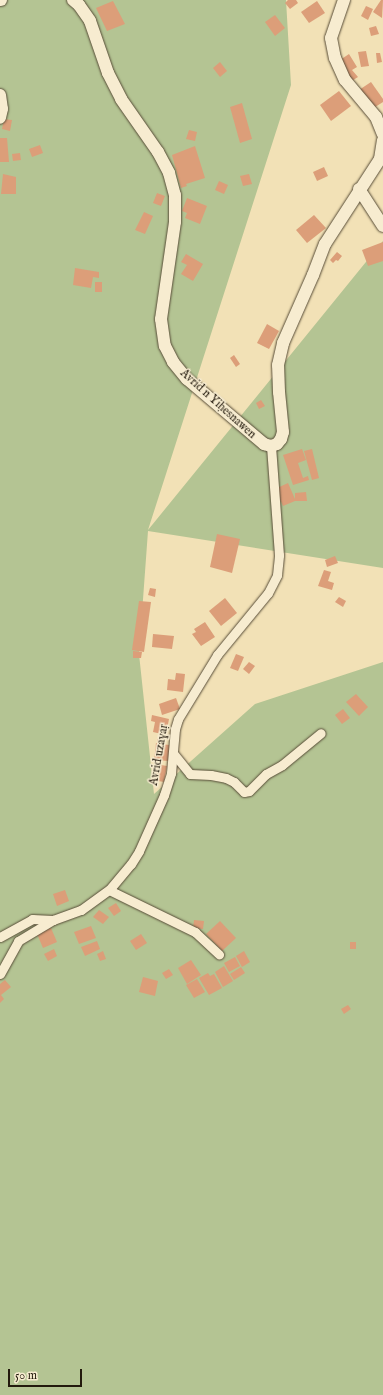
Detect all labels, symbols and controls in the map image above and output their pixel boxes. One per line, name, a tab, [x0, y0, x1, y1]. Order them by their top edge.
street label: Avrid n Yiḥesnawen	[177, 366, 259, 442]
street label: Avrid uzaɣaṛ	[147, 723, 171, 787]
scale bar	[10, 1361, 84, 1387]
text: 50 m	[15, 1368, 37, 1383]

